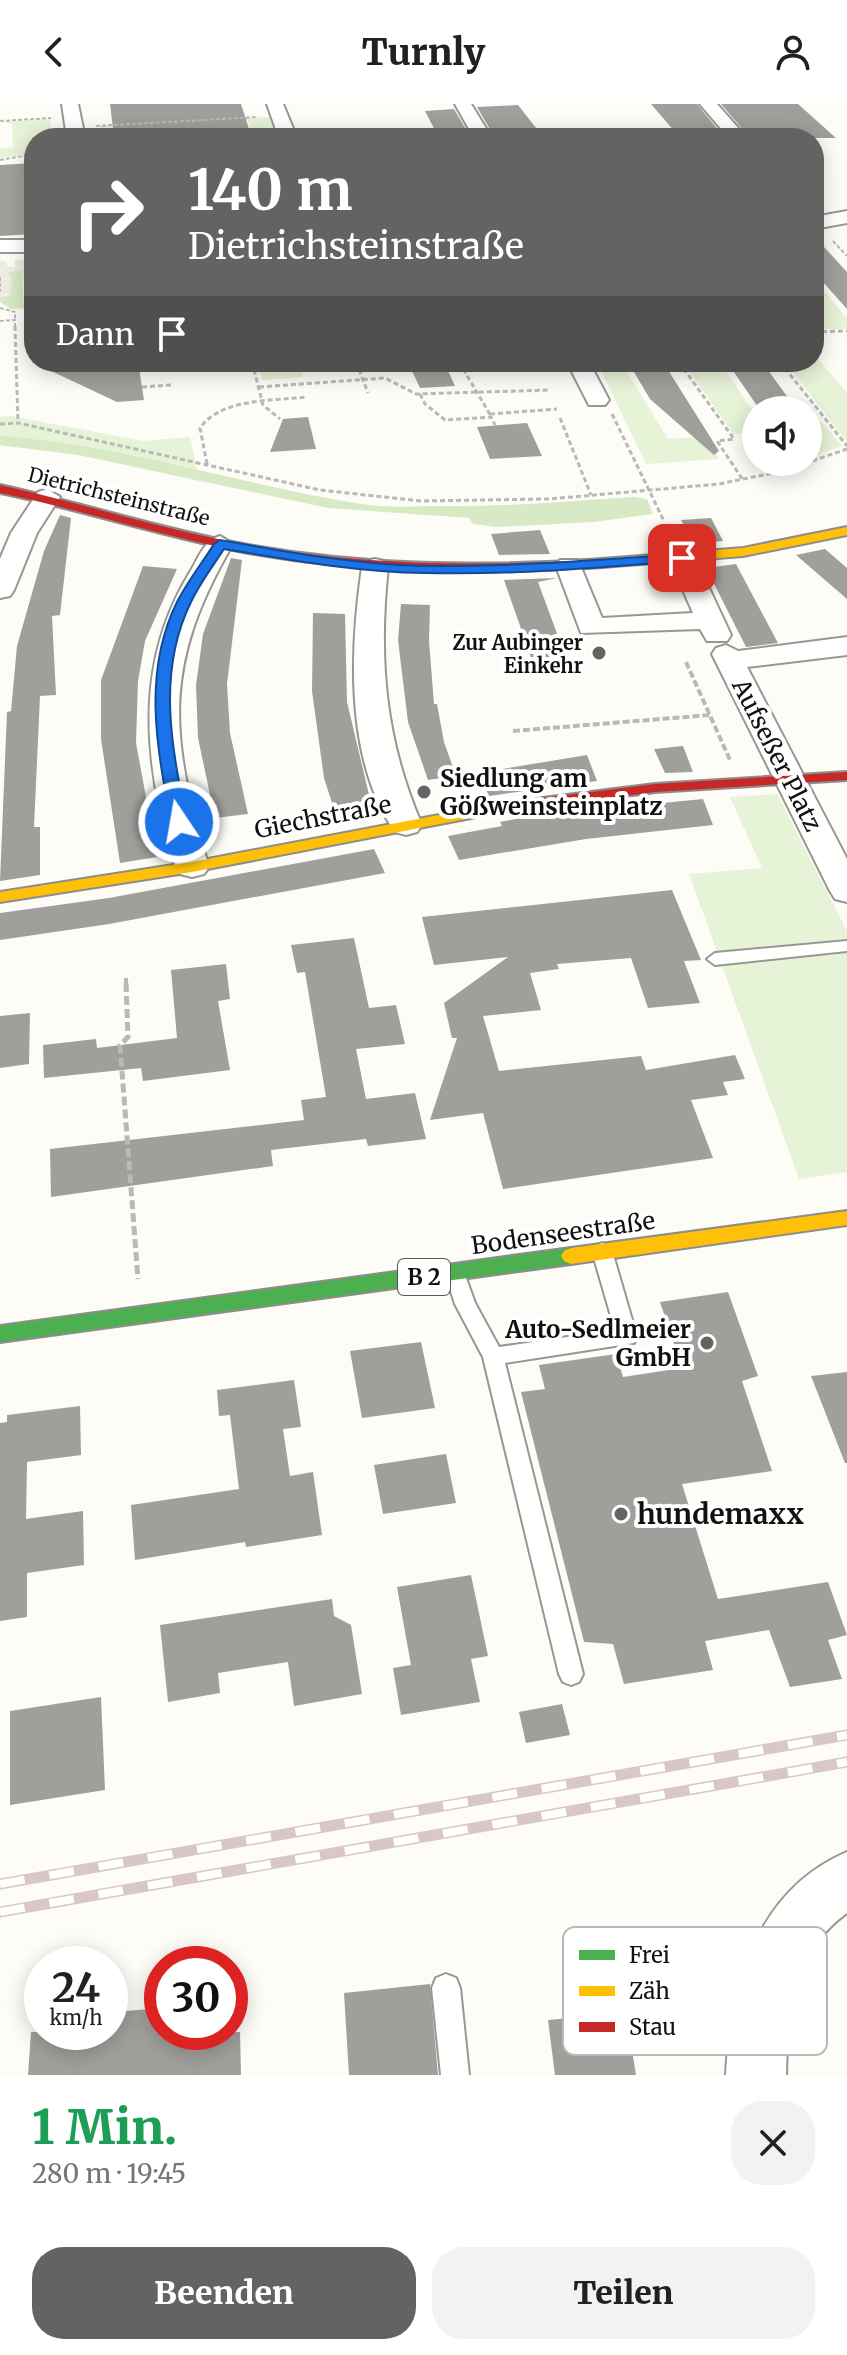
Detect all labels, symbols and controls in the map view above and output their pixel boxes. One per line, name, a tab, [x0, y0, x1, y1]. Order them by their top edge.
icon: back	[32, 30, 76, 74]
text: Turnly	[362, 30, 485, 75]
icon: person	[771, 30, 815, 74]
text: 140 m	[188, 155, 353, 225]
icon: right	[56, 160, 160, 264]
text: Dietrichsteinstraße	[188, 224, 524, 269]
icon: arrive	[150, 312, 194, 356]
text: Dann	[56, 315, 134, 353]
map controls	[742, 396, 822, 476]
button: sound	[742, 396, 822, 476]
street label: Dietrichsteinstraße	[25, 461, 213, 531]
pin	[648, 524, 716, 592]
icon: arrive	[660, 536, 704, 580]
place label: Zur Aubinger Einkehr	[452, 630, 583, 678]
marker: Zur Aubinger Einkehr	[590, 644, 608, 662]
street label: Aufseßer Platz	[725, 673, 829, 836]
place label: Siedlung am Gößweinsteinplatz	[440, 763, 663, 822]
position arrow	[137, 780, 221, 864]
marker: Siedlung am Gößweinsteinplatz	[415, 783, 433, 801]
street label: Giechstraße	[252, 789, 394, 845]
street label: Bodenseestraße	[469, 1205, 657, 1261]
road number: B 2	[398, 1259, 450, 1295]
place label: Auto-Sedlmeier GmbH	[504, 1314, 691, 1373]
marker: Auto-Sedlmeier GmbH	[698, 1334, 716, 1352]
place label: hundemaxx	[637, 1496, 804, 1532]
marker: hundemaxx	[612, 1505, 630, 1523]
legend	[563, 1927, 827, 2055]
text: Frei	[629, 1941, 670, 1969]
speed limit sign: 30	[144, 1946, 248, 2050]
text: 24	[52, 1963, 100, 2013]
text: Zäh	[629, 1977, 670, 2005]
text: km/h	[50, 2005, 102, 2030]
text: Stau	[629, 2013, 676, 2041]
text: 1 Min.	[32, 2097, 177, 2157]
button: close	[731, 2101, 815, 2185]
text: 280 m · 19:45	[32, 2157, 186, 2190]
button: Beenden	[32, 2247, 416, 2339]
button: Teilen	[432, 2247, 815, 2339]

